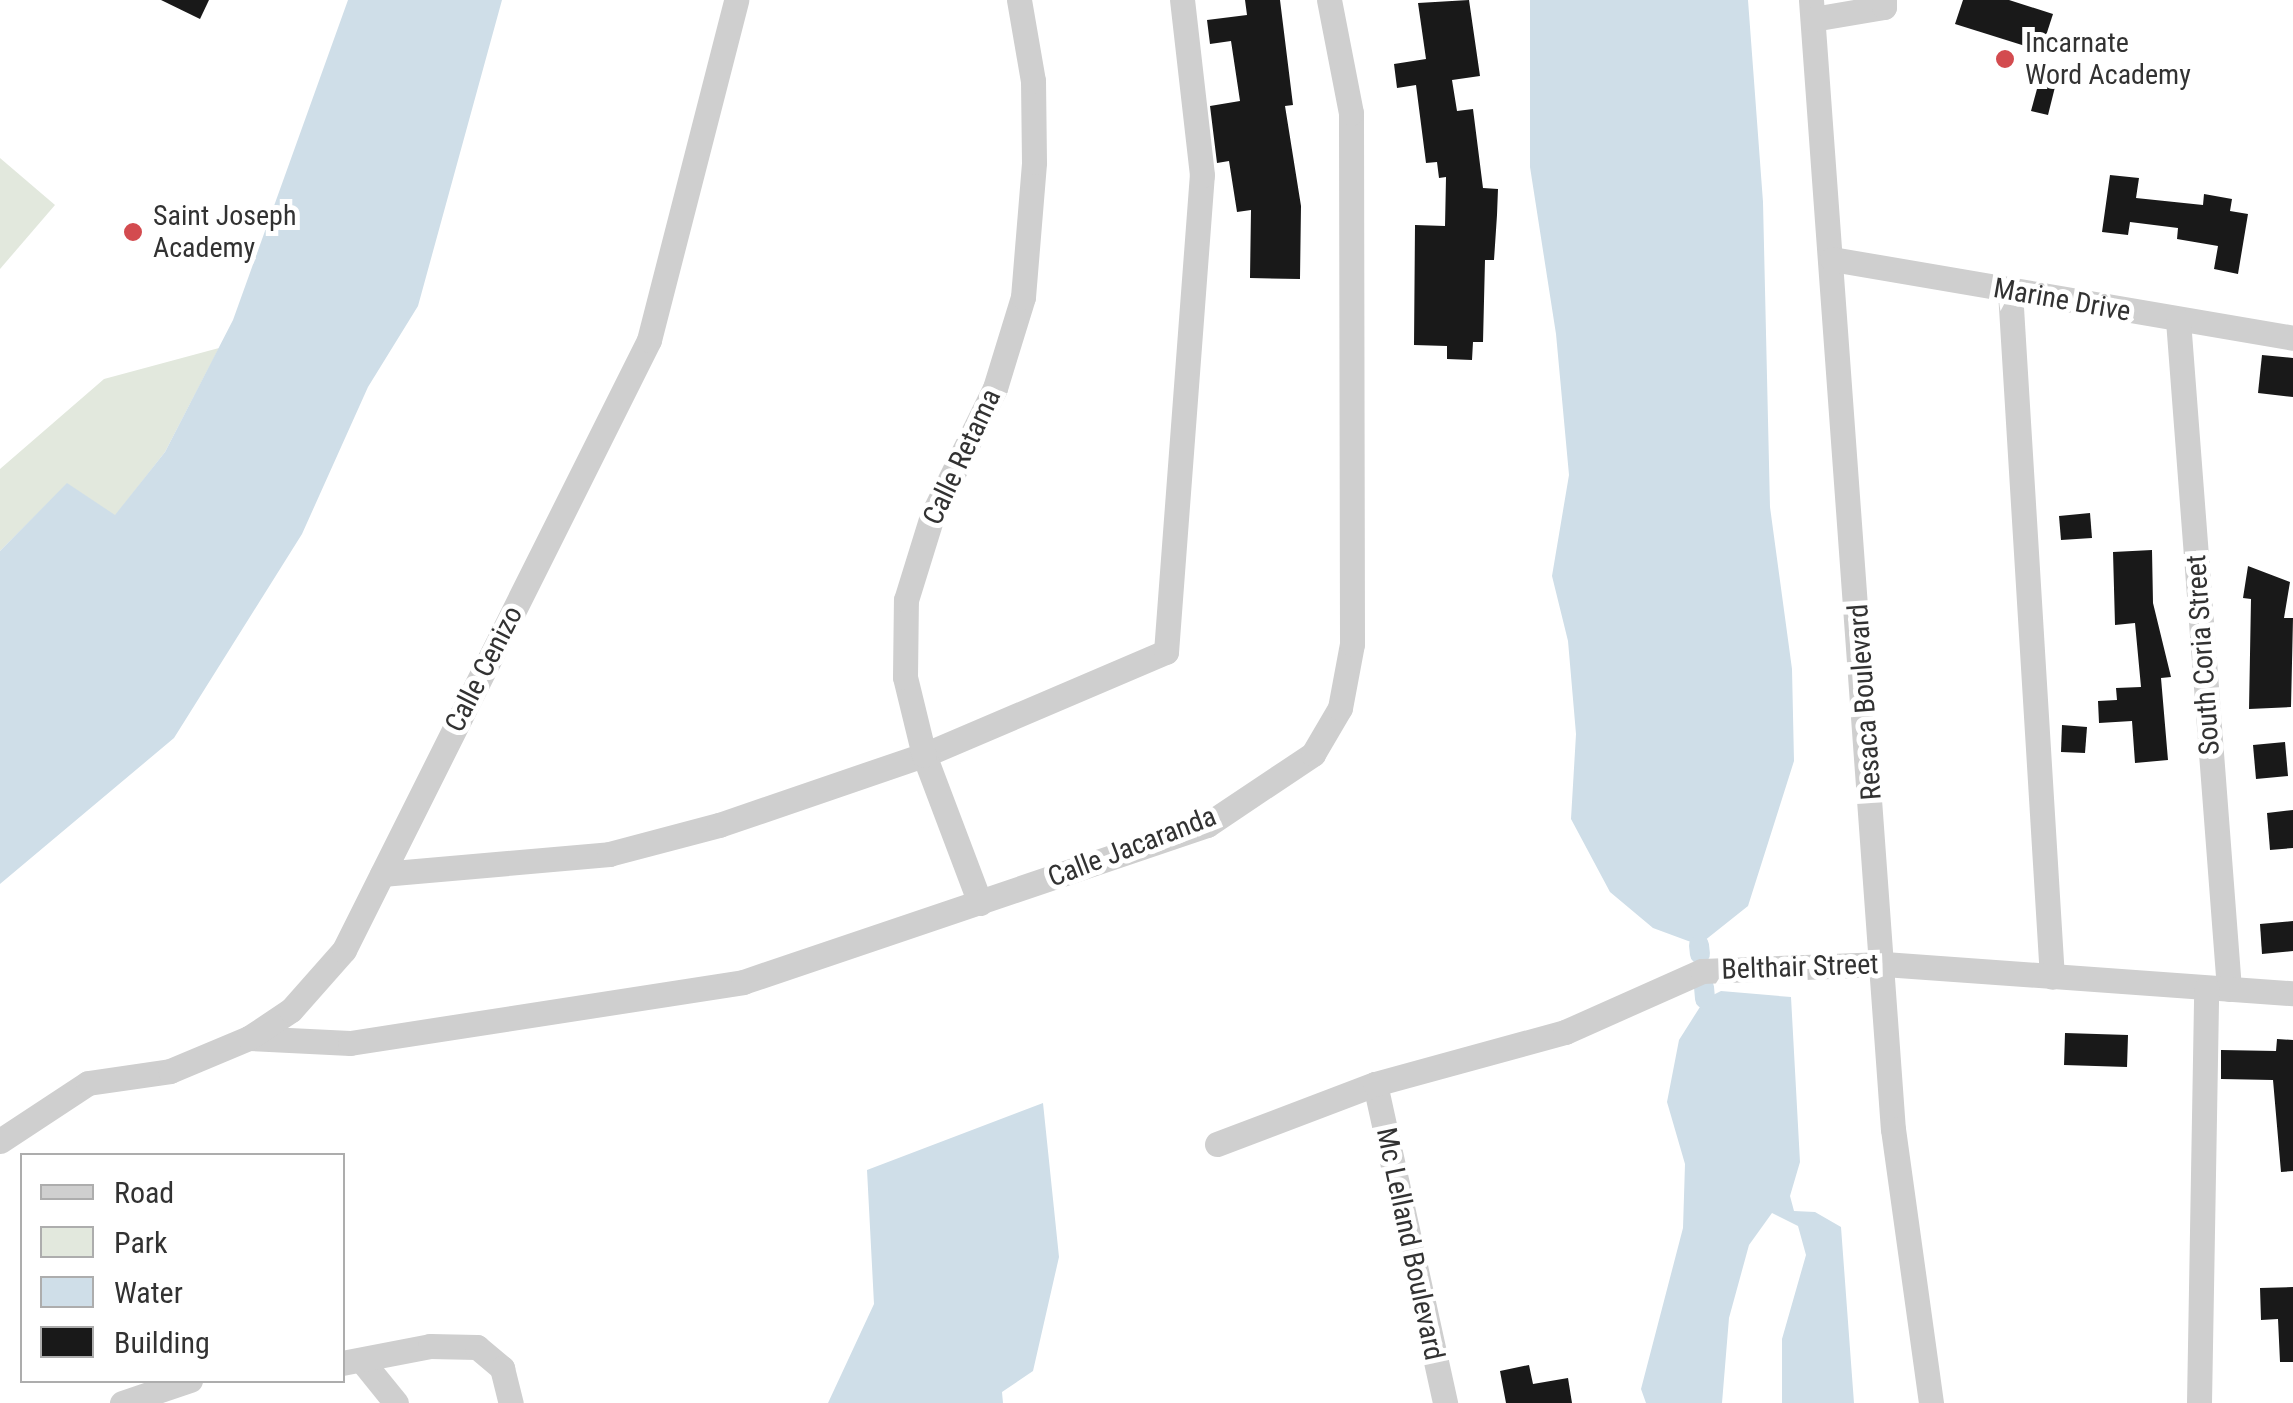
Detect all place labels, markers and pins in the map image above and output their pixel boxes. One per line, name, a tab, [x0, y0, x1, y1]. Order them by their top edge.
place label: Incarnate Word Academy	[2025, 26, 2191, 92]
marker: Incarnate Word Academy	[1994, 48, 2016, 70]
place label: Saint Joseph Academy	[153, 199, 296, 265]
marker: Saint Joseph Academy	[122, 221, 144, 243]

